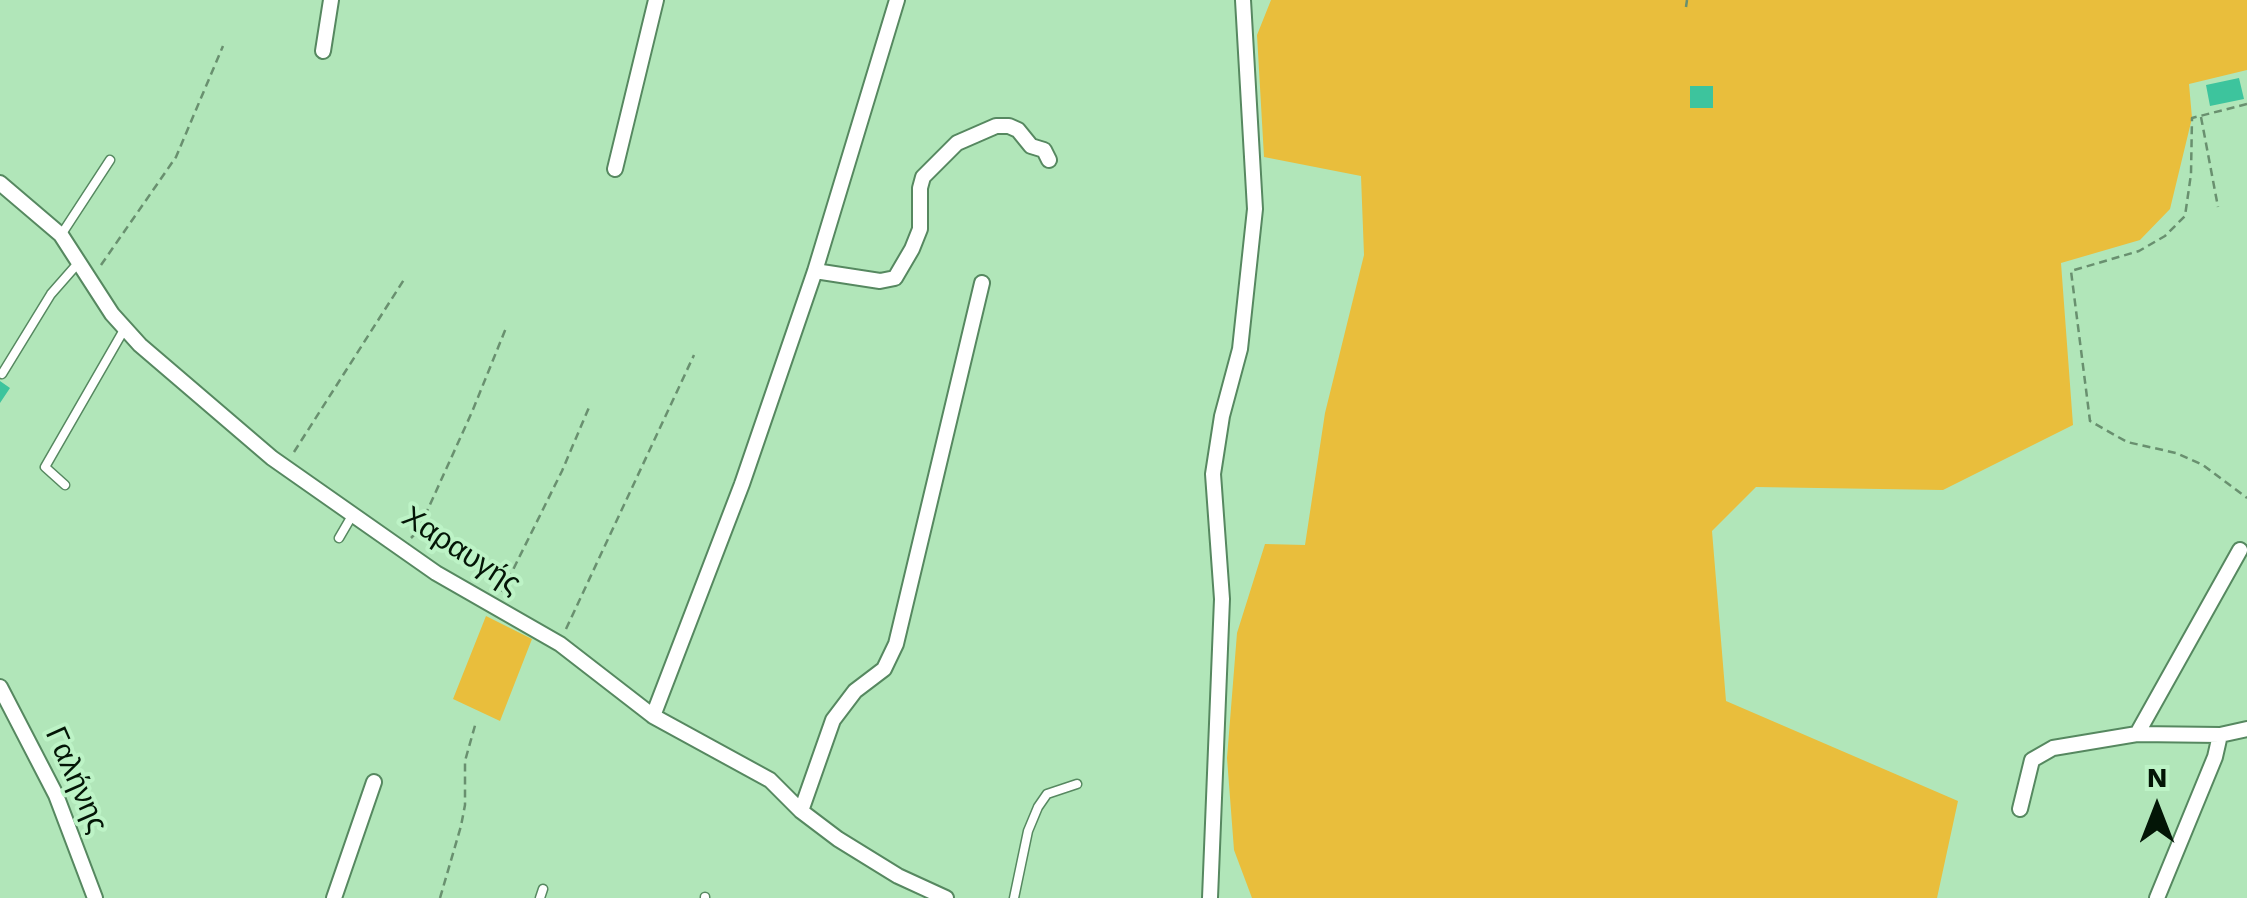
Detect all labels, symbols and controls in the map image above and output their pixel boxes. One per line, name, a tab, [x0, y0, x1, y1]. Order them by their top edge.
street label: Χαραυγής	[395, 499, 527, 603]
street label: Γαλήνης	[37, 722, 115, 838]
north arrow	[2107, 758, 2207, 858]
text: N	[2147, 761, 2167, 794]

